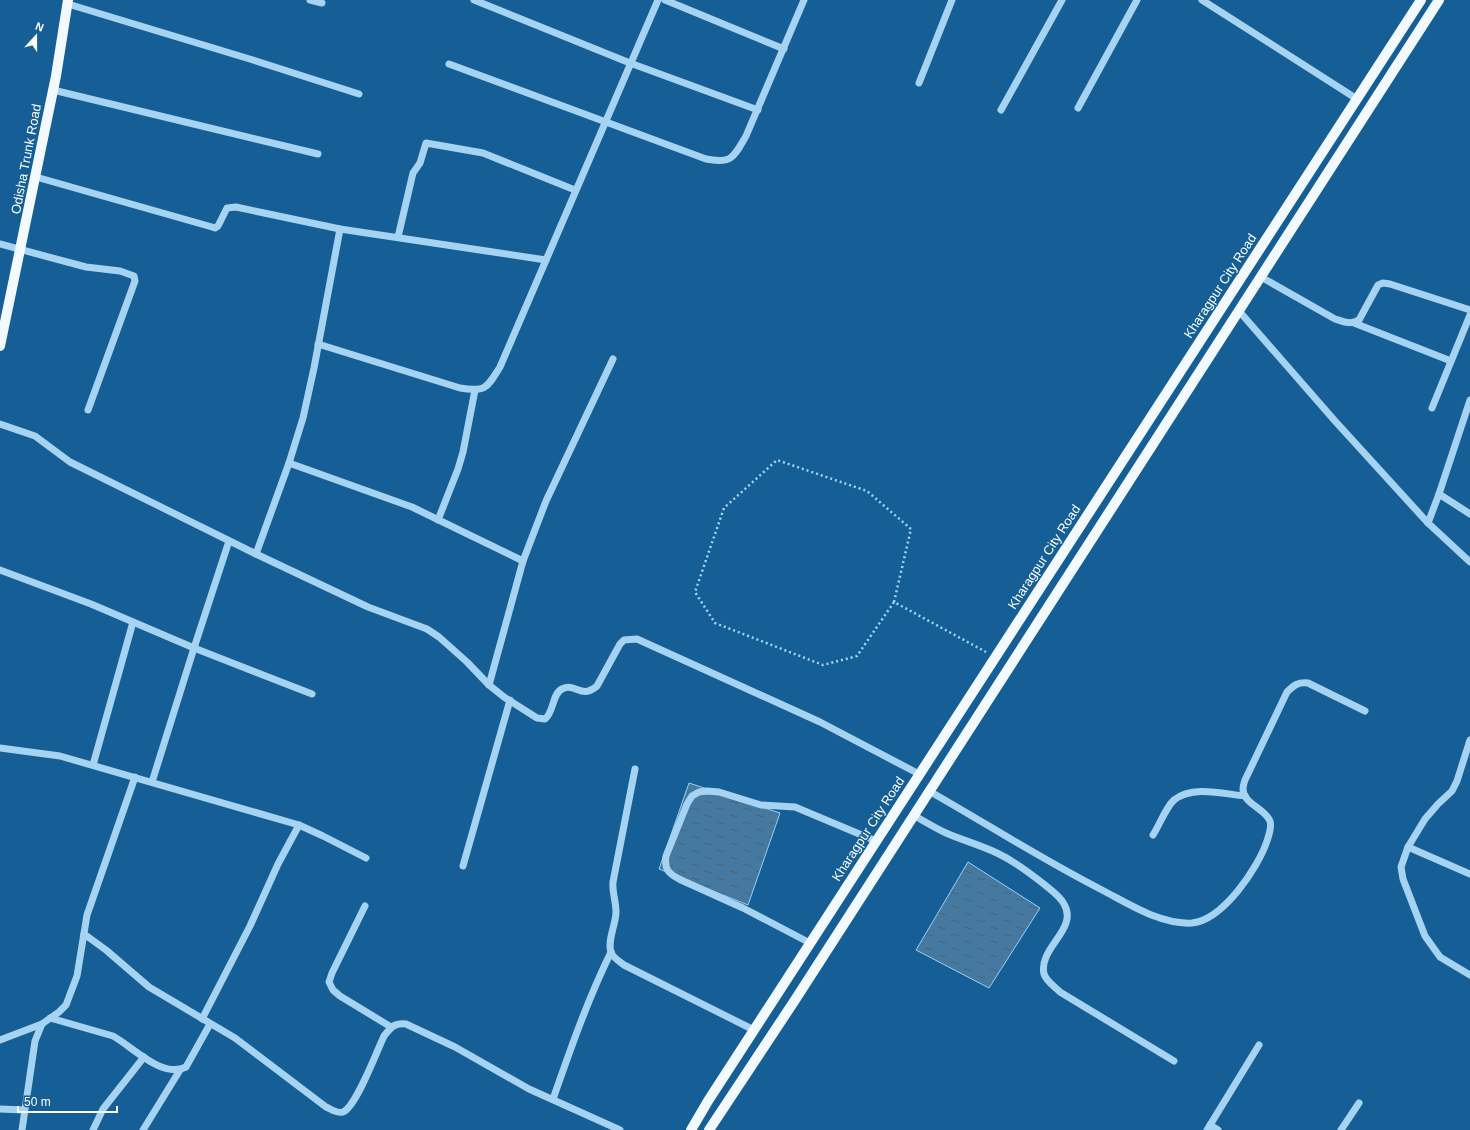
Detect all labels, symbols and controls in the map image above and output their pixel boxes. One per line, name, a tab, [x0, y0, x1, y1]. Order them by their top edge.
north arrow	[16, 16, 56, 56]
text: N	[34, 20, 45, 34]
street label: Odisha Trunk Road	[8, 103, 44, 215]
street label: Kharagpur City Road	[1181, 231, 1259, 341]
street label: Kharagpur City Road	[1005, 502, 1083, 612]
street label: Kharagpur City Road	[829, 774, 907, 884]
scale bar	[18, 1088, 117, 1114]
text: 50 m	[24, 1095, 51, 1109]

